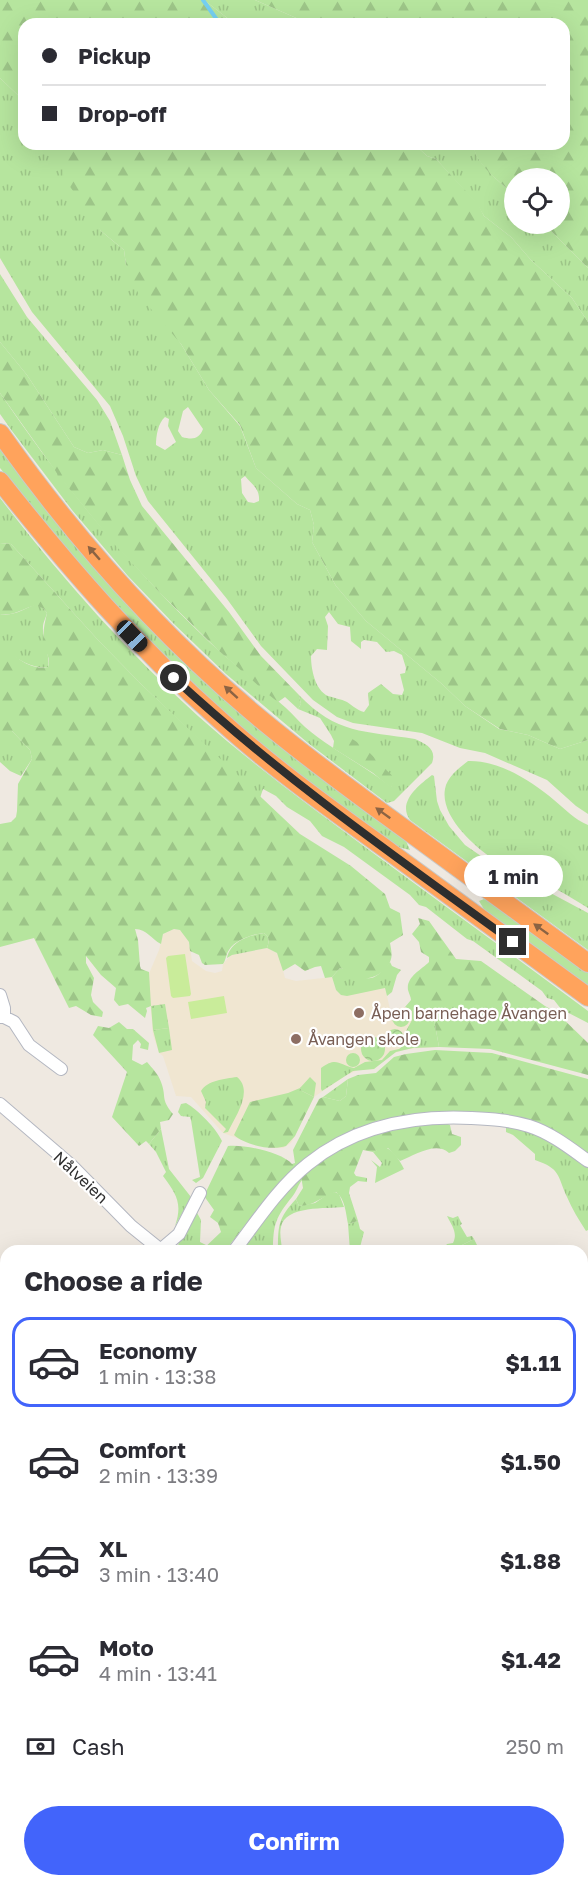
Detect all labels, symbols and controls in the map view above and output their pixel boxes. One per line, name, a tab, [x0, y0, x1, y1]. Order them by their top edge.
text: Pickup	[78, 42, 151, 69]
text: Drop-off	[78, 100, 167, 127]
map controls	[504, 168, 570, 234]
button: locate	[504, 168, 570, 234]
one-way arrow	[88, 546, 101, 561]
car	[113, 617, 151, 655]
route start	[160, 664, 187, 691]
one-way arrow	[223, 685, 238, 699]
one-way arrow	[376, 808, 391, 820]
callout: 1 min	[464, 855, 562, 897]
text: 1 min	[488, 864, 539, 888]
one-way arrow	[533, 923, 548, 935]
route end	[499, 928, 526, 955]
place label: Åpen barnehage Åvangen	[371, 1003, 567, 1023]
marker: Åpen barnehage Åvangen	[352, 1006, 366, 1020]
place label: Åvangen skole	[308, 1029, 419, 1049]
marker: Åvangen skole	[289, 1032, 303, 1046]
street label: Nålveien	[50, 1147, 112, 1207]
text: Choose a ride	[24, 1265, 203, 1297]
icon: car	[27, 1335, 81, 1389]
text: Economy	[99, 1337, 197, 1364]
text: $1.11	[505, 1349, 561, 1376]
text: 1 min · 13:38	[99, 1364, 216, 1388]
icon: car	[27, 1434, 81, 1488]
text: Comfort	[99, 1436, 186, 1463]
text: $1.50	[500, 1448, 561, 1475]
text: 2 min · 13:39	[99, 1463, 218, 1487]
icon: car	[27, 1533, 81, 1587]
text: XL	[99, 1535, 127, 1562]
text: $1.88	[500, 1547, 561, 1574]
text: 3 min · 13:40	[99, 1562, 219, 1586]
icon: car	[27, 1632, 81, 1686]
text: Moto	[99, 1634, 154, 1661]
text: $1.42	[501, 1646, 561, 1673]
text: 4 min · 13:41	[99, 1661, 217, 1685]
icon: cash	[24, 1730, 57, 1763]
text: Cash	[72, 1733, 125, 1760]
text: 250 m	[506, 1734, 564, 1758]
button: Confirm	[24, 1806, 564, 1875]

